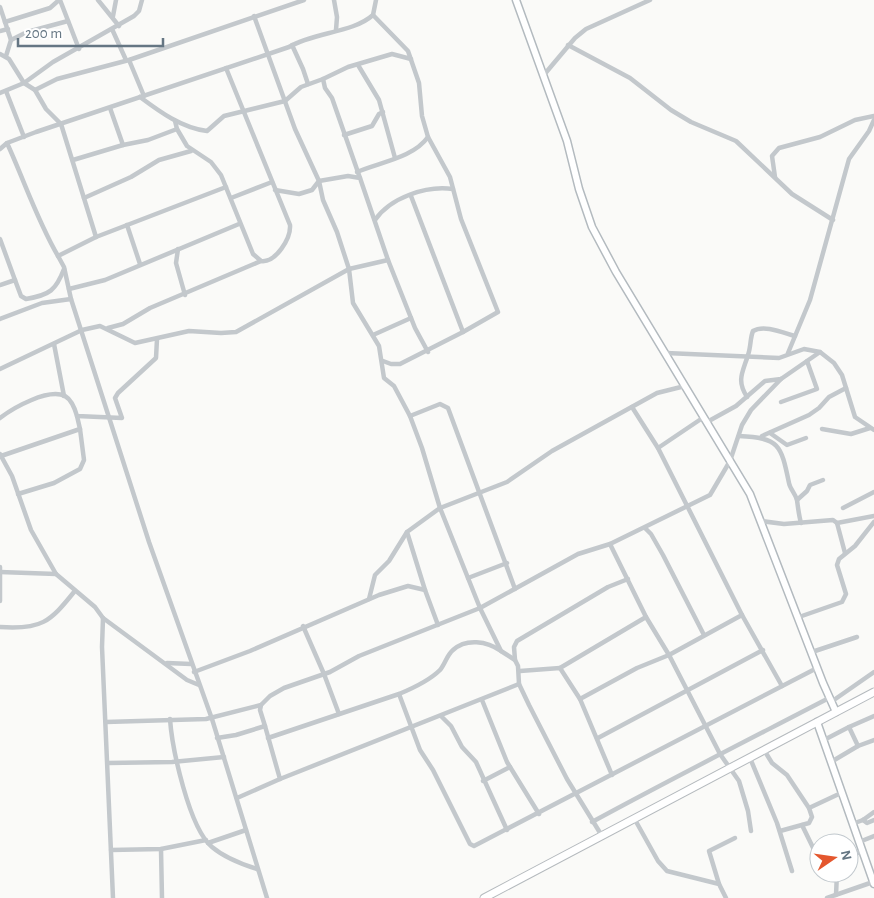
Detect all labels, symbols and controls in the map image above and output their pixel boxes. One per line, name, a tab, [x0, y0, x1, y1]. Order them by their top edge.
scale bar	[18, 15, 162, 47]
text: 200 m	[25, 26, 62, 41]
north arrow	[809, 833, 859, 883]
text: N	[838, 849, 854, 862]

